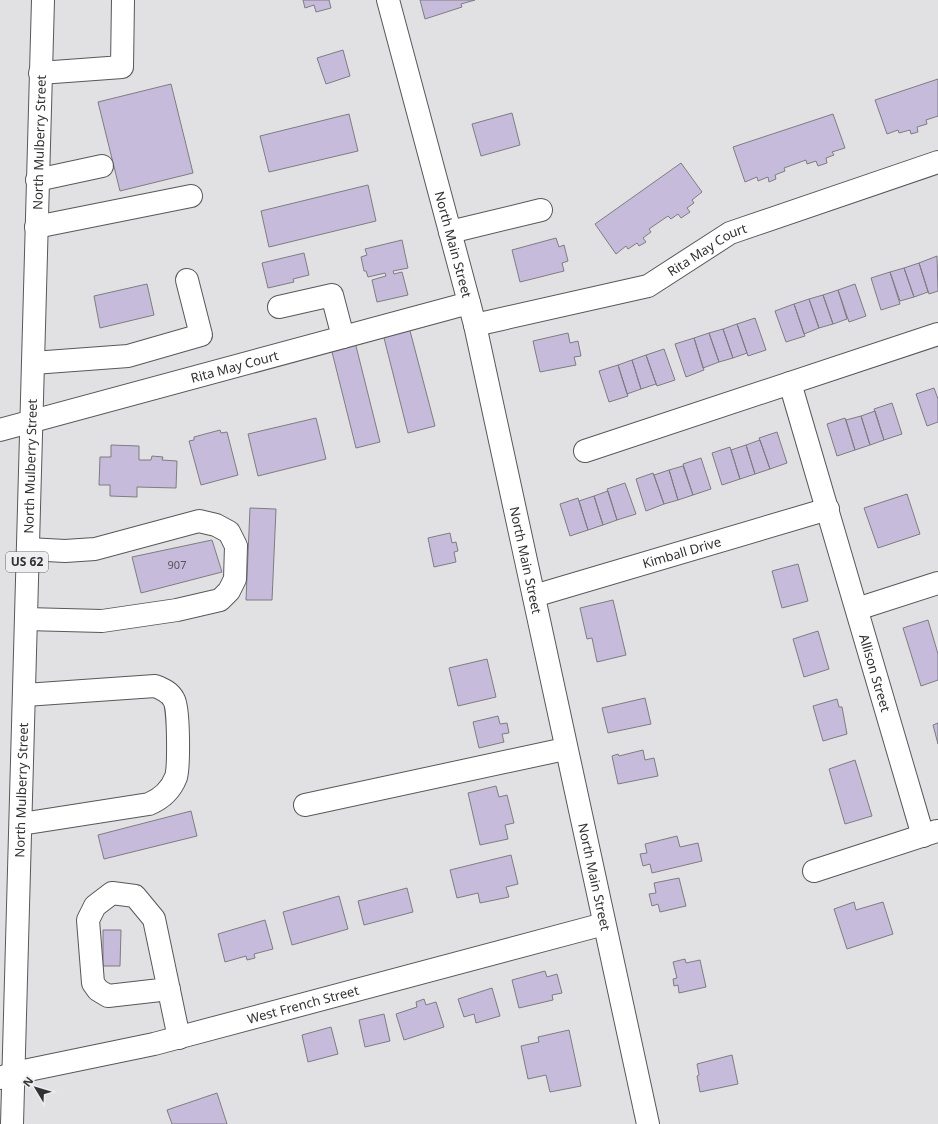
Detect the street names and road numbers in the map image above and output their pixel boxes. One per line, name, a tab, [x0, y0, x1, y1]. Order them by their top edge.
street label: North Mulberry Street	[28, 74, 50, 210]
street label: North Main Street	[431, 189, 476, 300]
street label: Rita May Court	[664, 219, 749, 280]
street label: Rita May Court	[189, 346, 281, 387]
street label: North Mulberry Street	[19, 398, 41, 534]
street label: North Main Street	[506, 505, 546, 616]
street label: Kimball Drive	[640, 532, 723, 572]
road number: US 62	[6, 552, 48, 572]
street label: Allison Street	[855, 632, 895, 714]
street label: North Mulberry Street	[10, 722, 32, 858]
street label: North Main Street	[574, 821, 615, 932]
street label: West French Street	[245, 981, 361, 1028]

